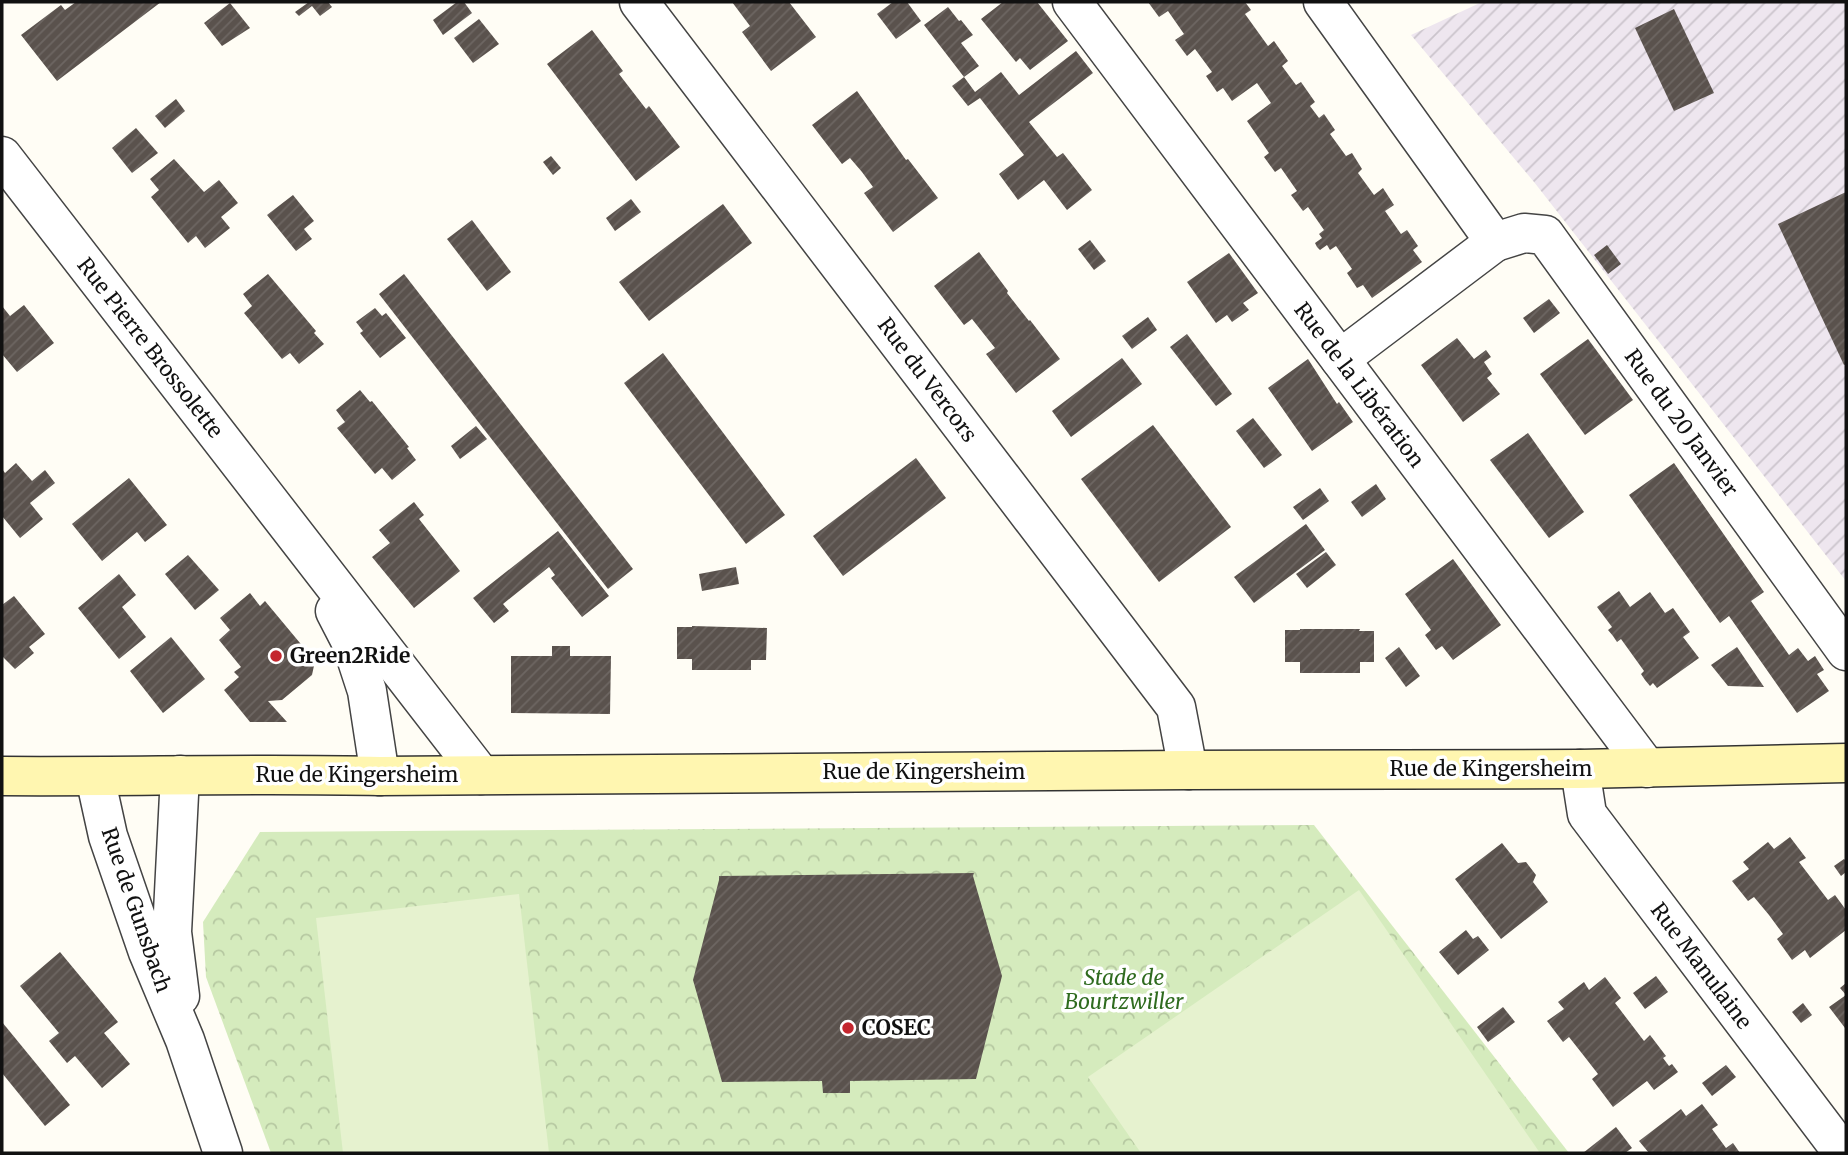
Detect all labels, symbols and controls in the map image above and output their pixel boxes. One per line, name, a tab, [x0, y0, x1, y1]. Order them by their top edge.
street label: Rue Pierre Brossolette	[72, 252, 229, 443]
street label: Rue de la Libération	[1288, 297, 1430, 473]
street label: Rue du Vercors	[872, 312, 983, 447]
street label: Rue du 20 Janvier	[1619, 344, 1744, 502]
place label: Green2Ride	[290, 642, 410, 669]
marker: Green2Ride	[268, 648, 284, 664]
street label: Rue de Kingersheim	[1390, 755, 1593, 782]
street label: Rue de Kingersheim	[823, 758, 1026, 785]
street label: Rue de Kingersheim	[256, 761, 459, 788]
street label: Rue de Gunsbach	[96, 824, 177, 996]
street label: Rue Manulaine	[1645, 897, 1758, 1034]
park label: Stade de Bourtzwiller	[1064, 964, 1184, 1015]
place label: COSEC	[862, 1014, 931, 1041]
marker: COSEC	[840, 1020, 856, 1036]

